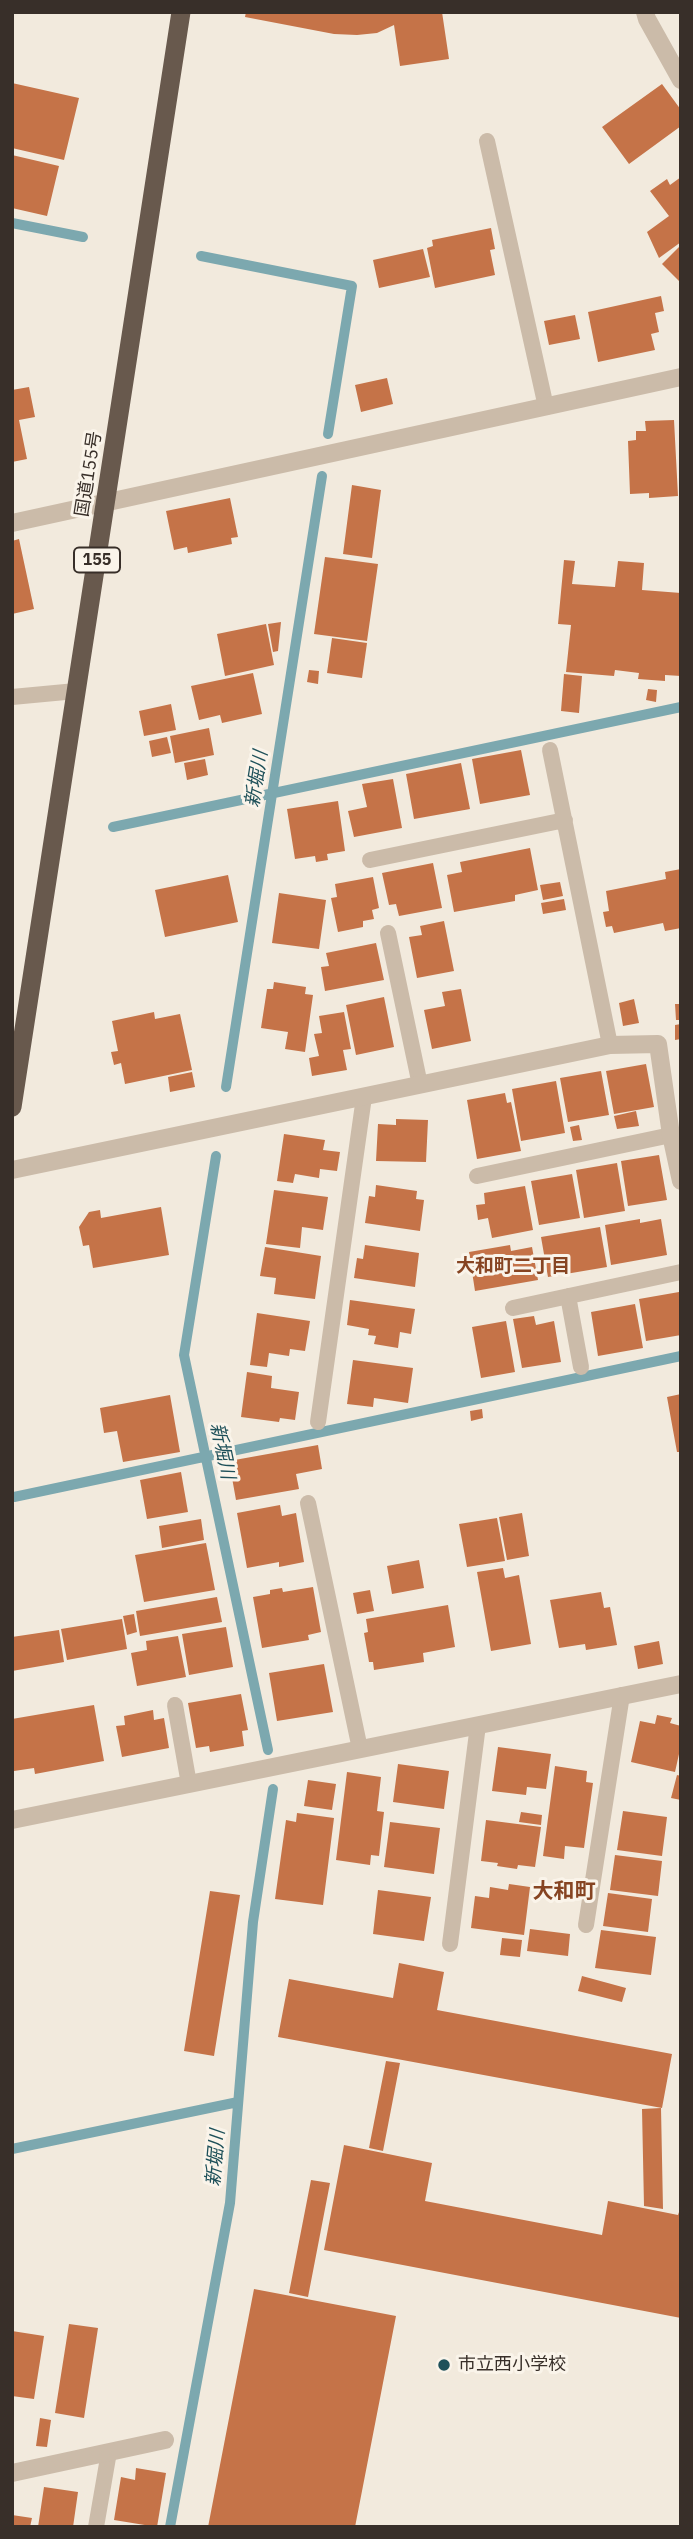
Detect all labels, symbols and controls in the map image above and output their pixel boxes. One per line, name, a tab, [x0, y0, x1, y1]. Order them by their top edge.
street label: 国道155号	[72, 430, 106, 518]
road number: 155	[74, 548, 120, 572]
water label: 新堀川	[241, 749, 273, 809]
district label: 大和町二丁目	[456, 1256, 570, 1278]
water label: 新堀川	[205, 1421, 239, 1481]
district label: 大和町	[533, 1879, 595, 1905]
water label: 新堀川	[202, 2129, 230, 2187]
place label: 市立西小学校	[458, 2354, 566, 2376]
marker: 市立西小学校	[436, 2357, 452, 2373]

